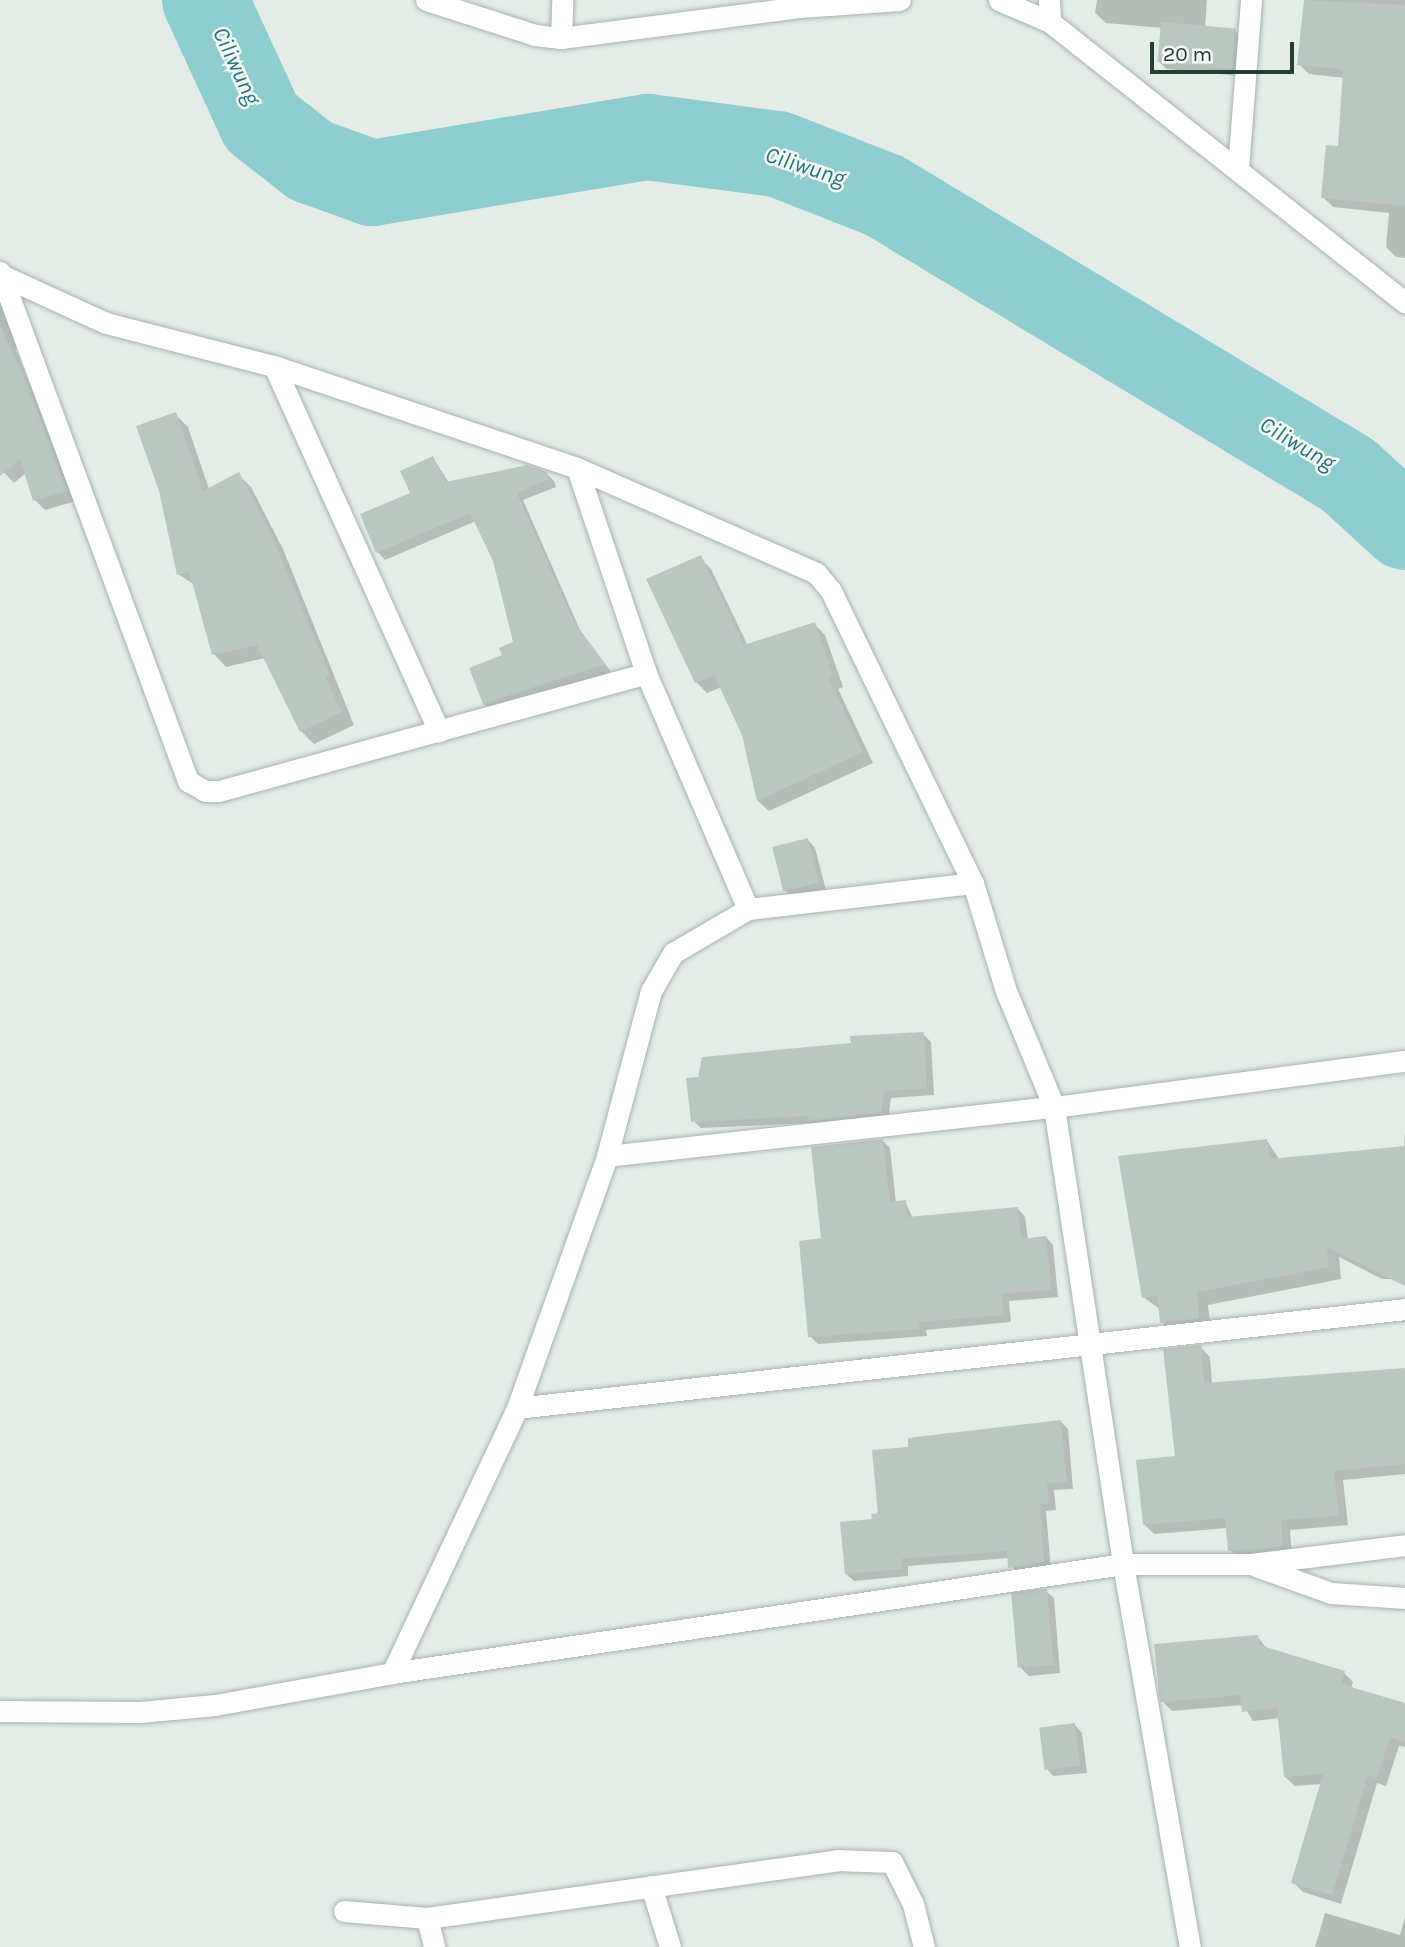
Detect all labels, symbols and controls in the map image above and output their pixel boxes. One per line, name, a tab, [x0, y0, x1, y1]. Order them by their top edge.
water label: Ciliwung	[206, 23, 266, 109]
scale bar	[1153, 28, 1296, 72]
text: 20 m	[1163, 42, 1212, 66]
water label: Ciliwung	[761, 141, 849, 193]
water label: Ciliwung	[1255, 411, 1339, 477]

